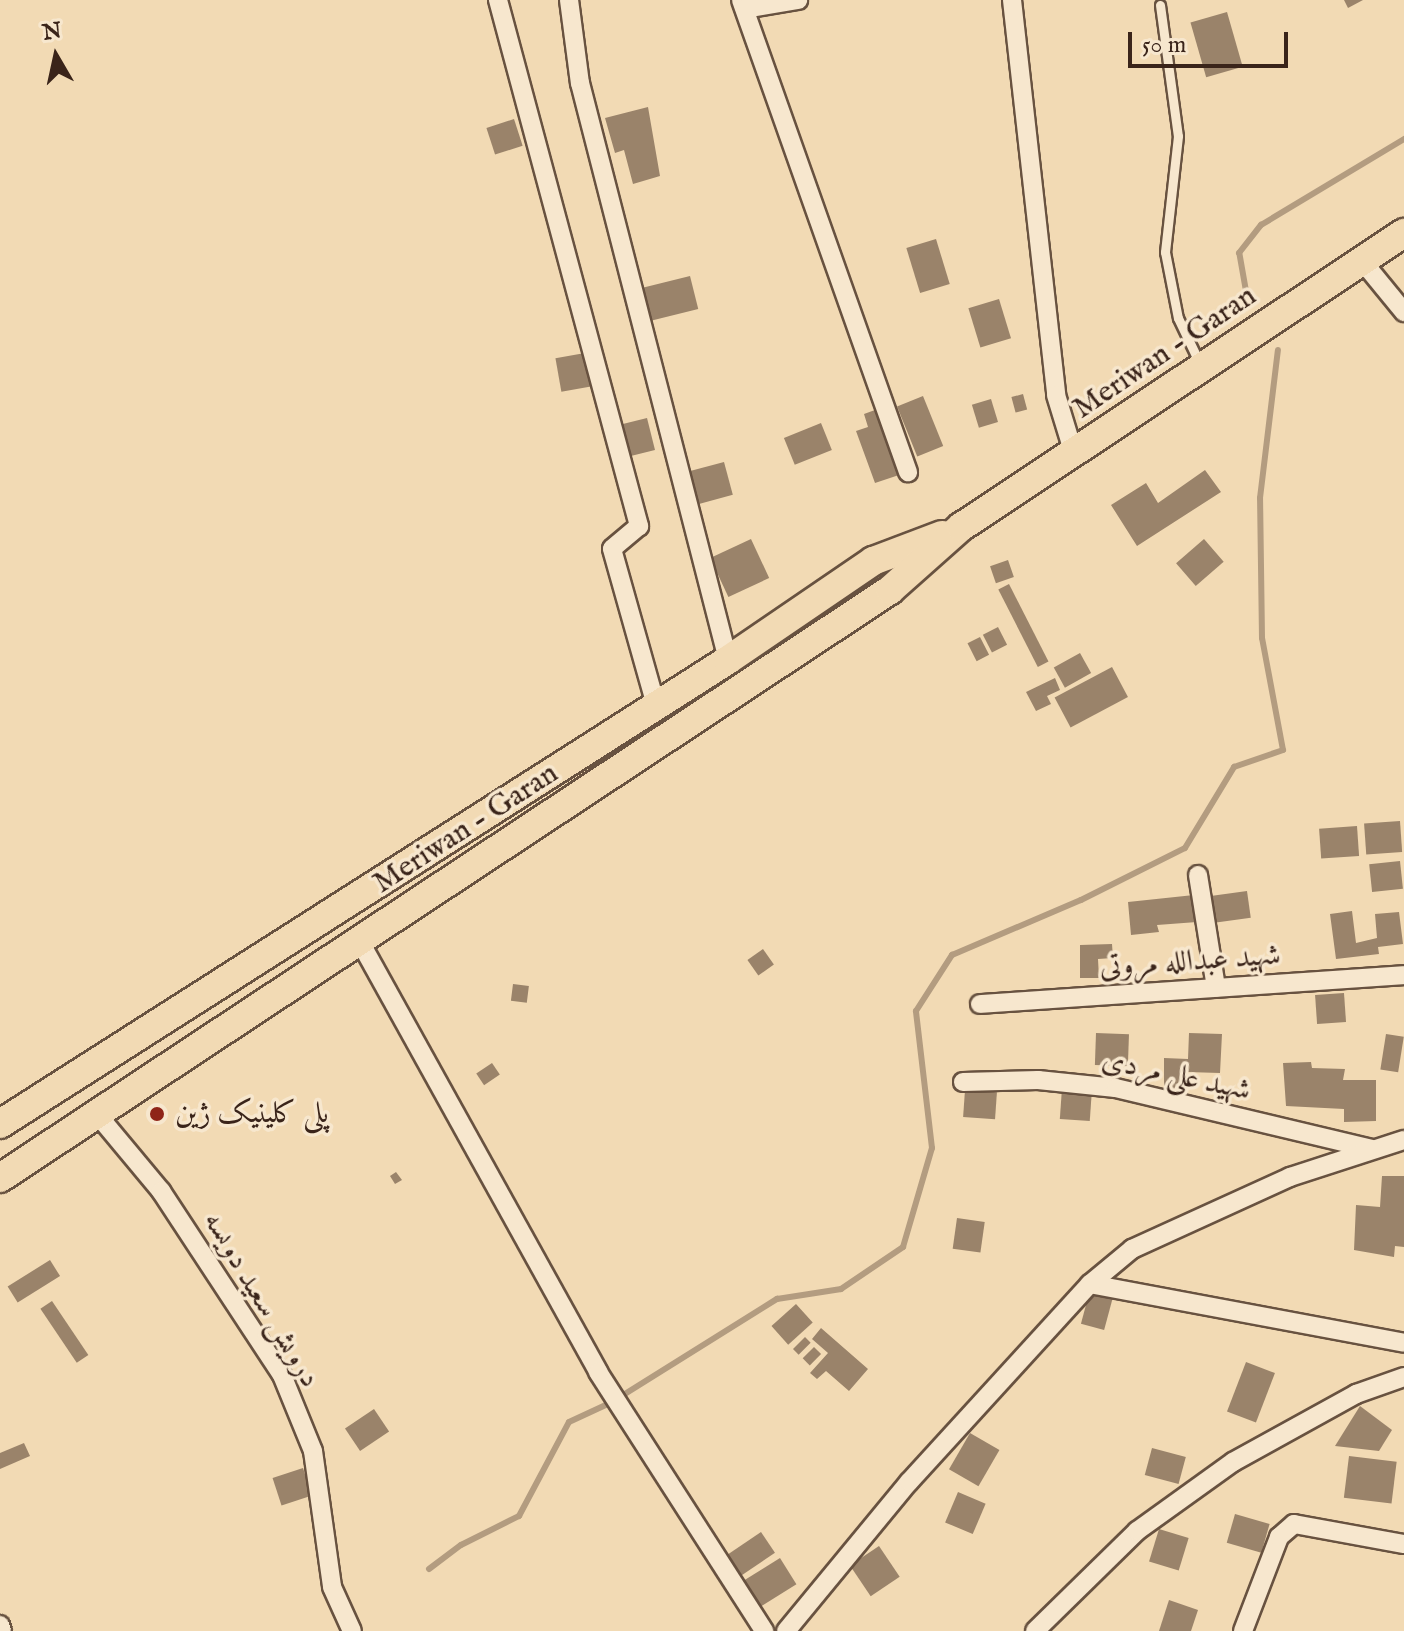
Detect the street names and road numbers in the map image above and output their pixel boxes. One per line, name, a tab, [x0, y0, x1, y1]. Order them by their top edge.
street label: Meriwan - Garan	[1067, 279, 1263, 427]
street label: Meriwan - Garan	[367, 756, 565, 902]
street label: شهید عبدالله مروتی	[1098, 938, 1282, 986]
street label: شهید علی مردی	[1098, 1043, 1254, 1109]
street label: درویش سعید دویسه	[194, 1206, 328, 1394]

